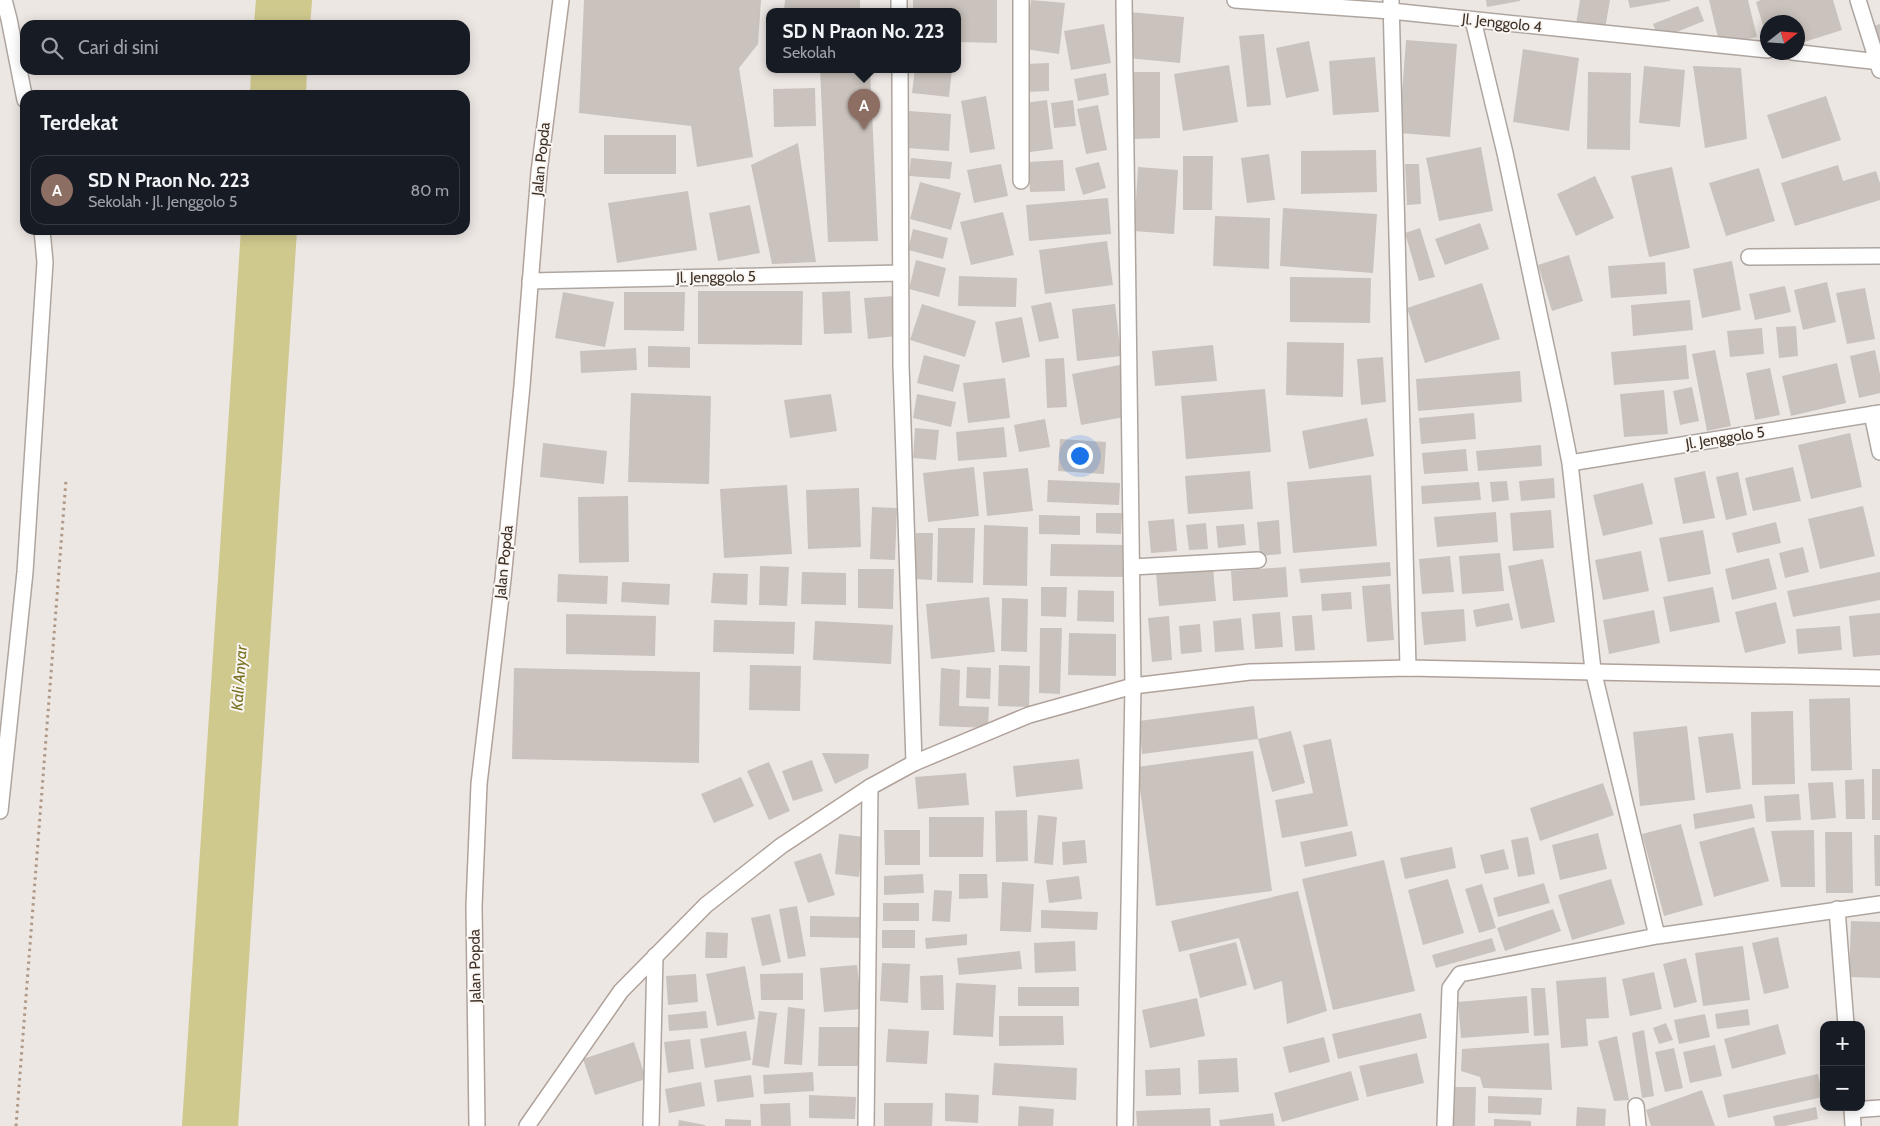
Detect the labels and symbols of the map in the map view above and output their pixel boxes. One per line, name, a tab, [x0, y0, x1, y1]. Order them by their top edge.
street label: Jl. Jenggolo 4	[1460, 10, 1543, 36]
north arrow	[1760, 15, 1805, 60]
pin: A	[848, 89, 880, 130]
street label: Jalan Popda	[528, 121, 554, 198]
street label: Jl. Jenggolo 5	[675, 267, 756, 287]
street label: Jl. Jenggolo 5	[1683, 423, 1766, 453]
your location	[1067, 443, 1093, 469]
street label: Jalan Popda	[491, 524, 517, 601]
water label: Kali Anyar	[227, 644, 251, 711]
street label: Jalan Popda	[465, 928, 485, 1004]

